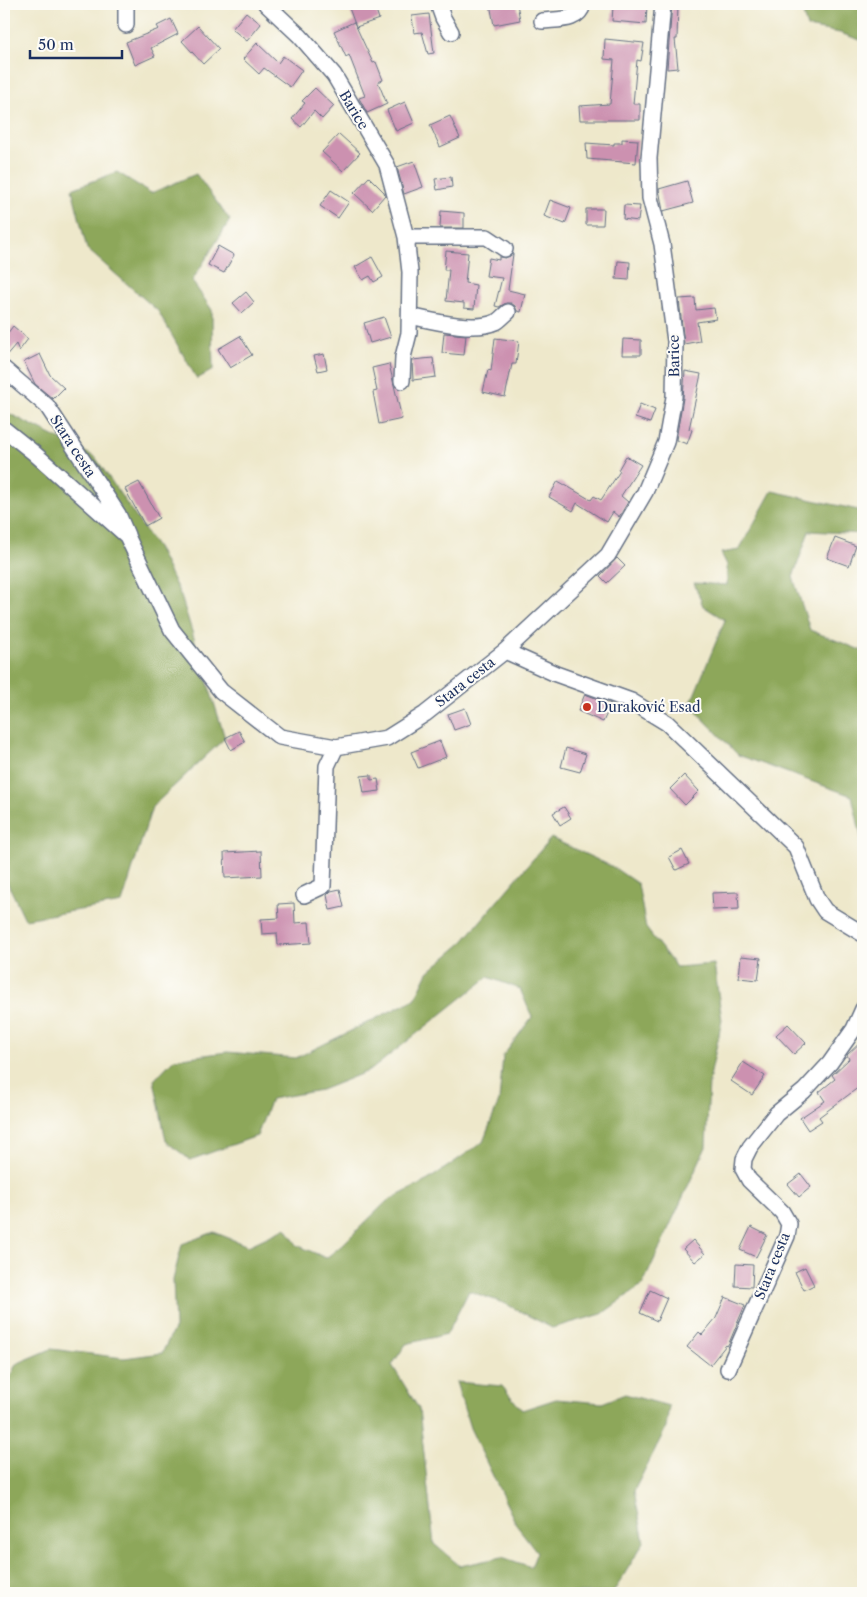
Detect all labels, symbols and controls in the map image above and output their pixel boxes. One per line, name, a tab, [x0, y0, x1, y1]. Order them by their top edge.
scale bar	[30, 28, 122, 60]
text: 50 m	[38, 35, 74, 54]
street label: Barice	[335, 87, 373, 133]
street label: Barice	[665, 334, 683, 377]
street label: Stara cesta	[46, 411, 100, 481]
street label: Stara cesta	[431, 653, 499, 711]
place label: Duraković Esad	[597, 698, 701, 716]
marker: Duraković Esad	[581, 701, 593, 713]
street label: Stara cesta	[750, 1229, 794, 1302]

